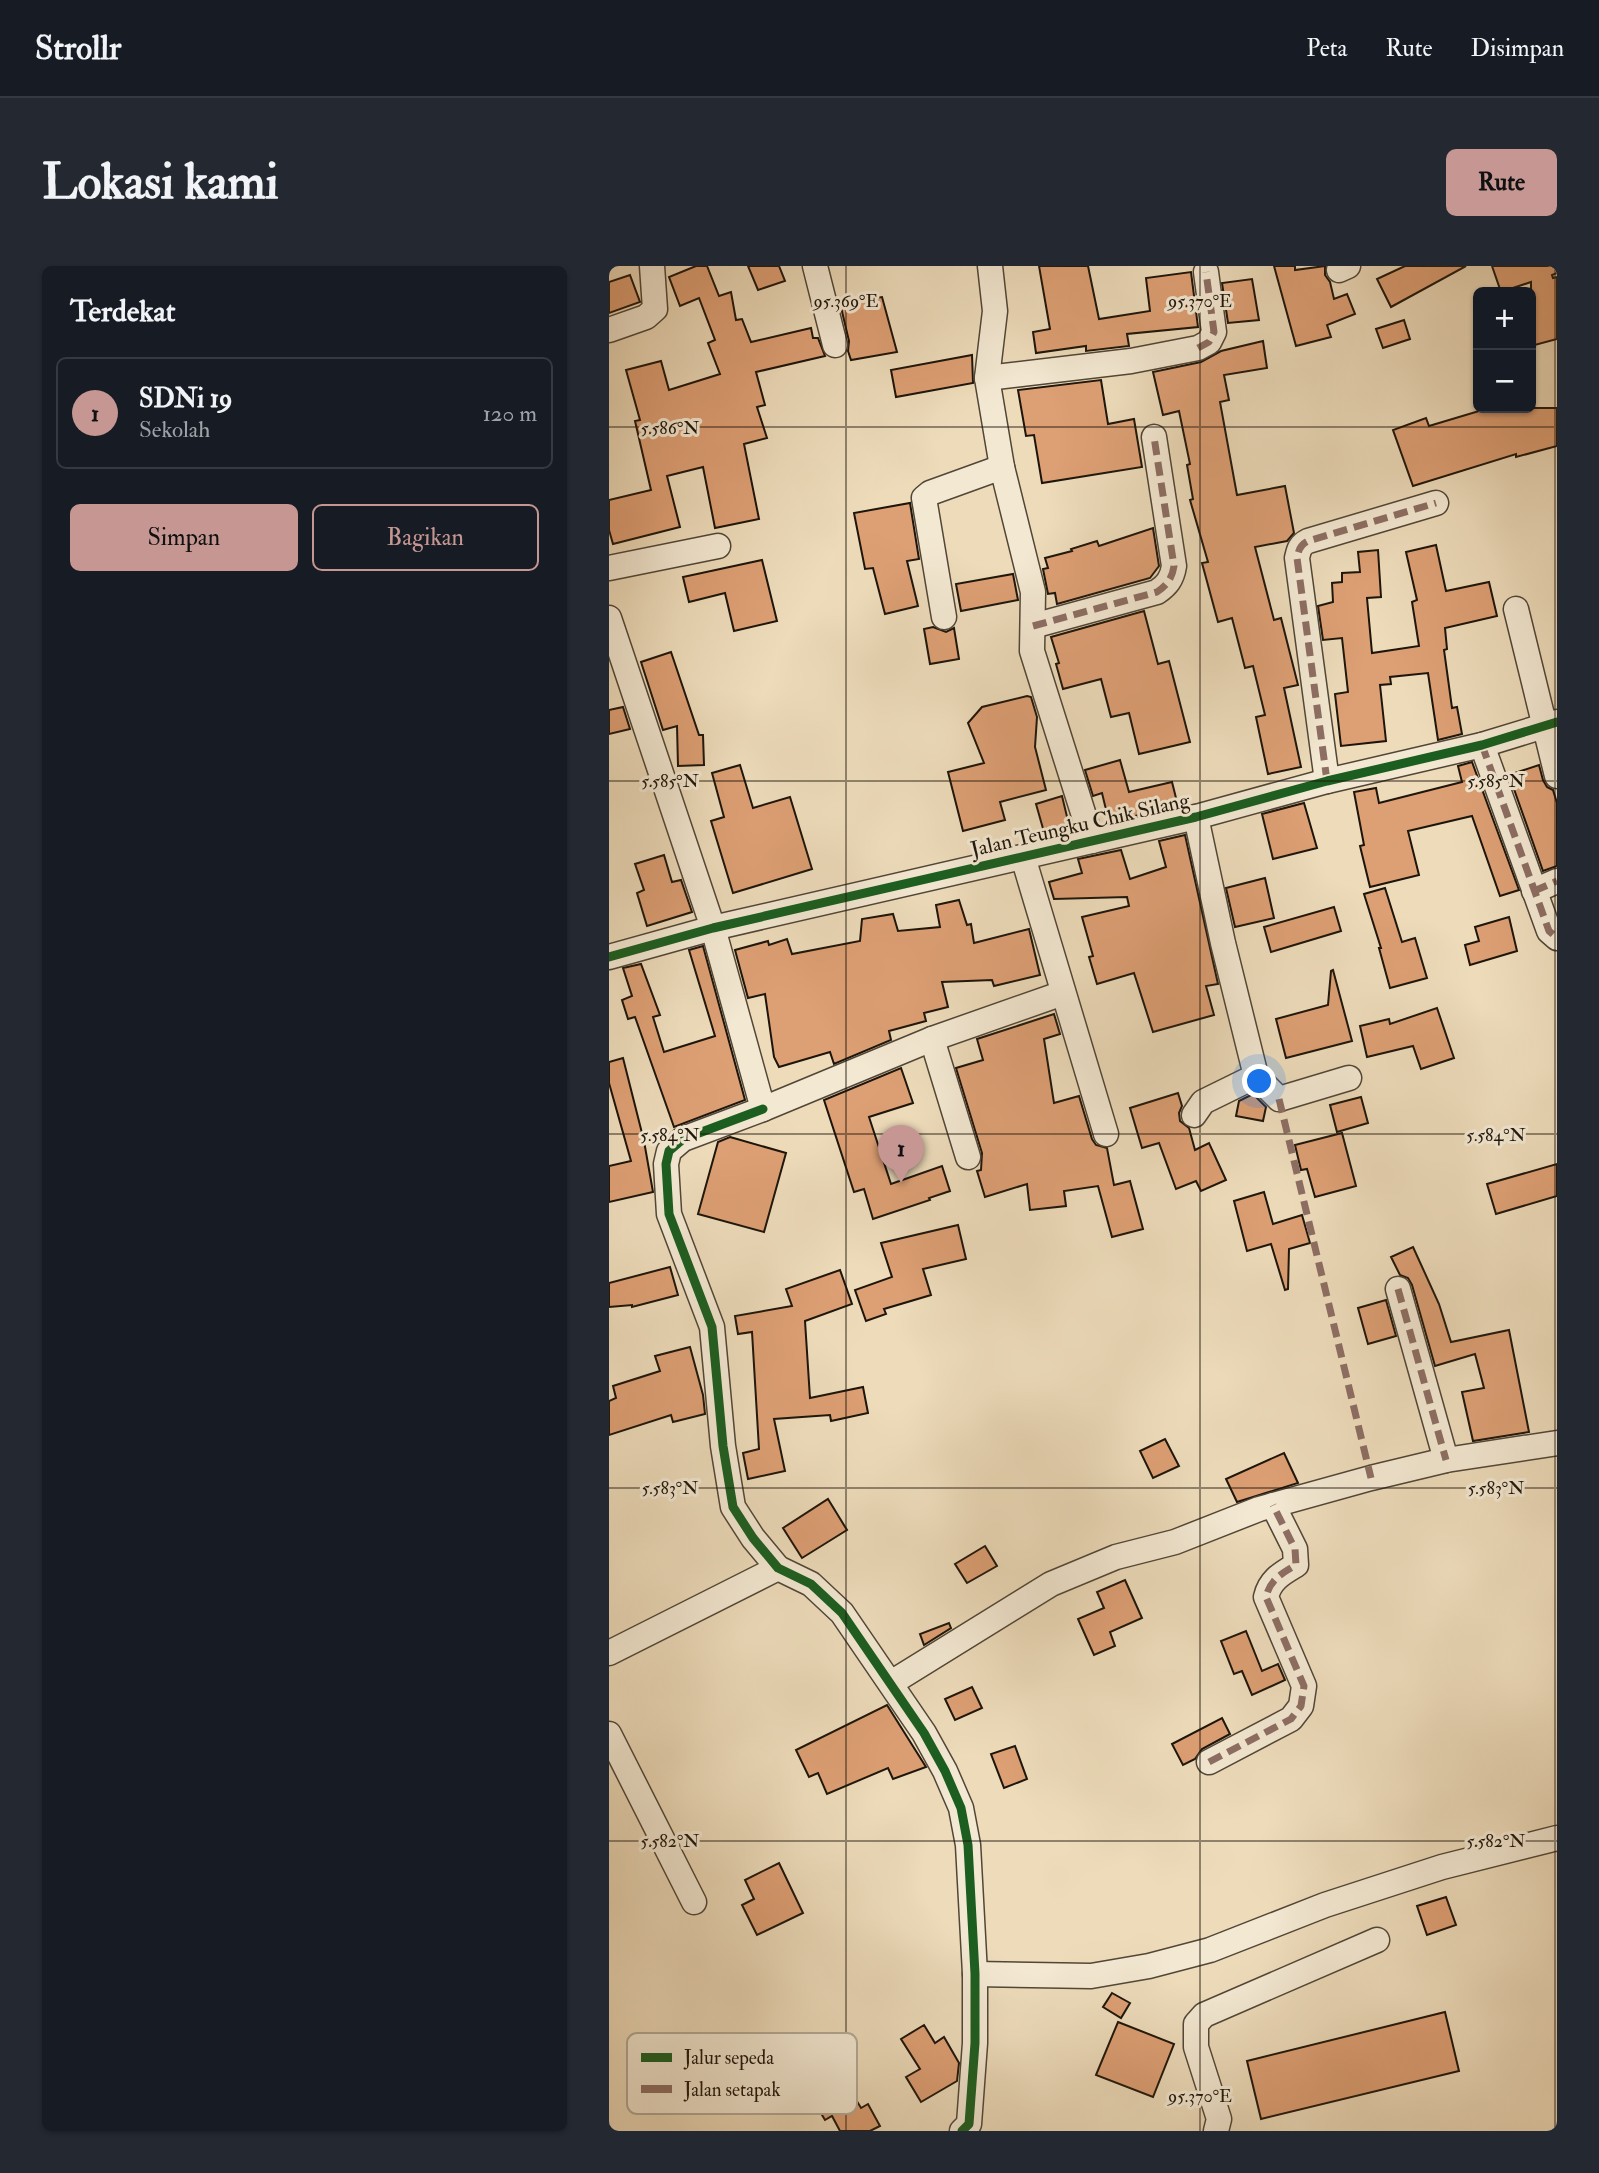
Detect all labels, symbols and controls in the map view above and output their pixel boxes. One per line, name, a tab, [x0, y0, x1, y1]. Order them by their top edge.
text: Strollr	[35, 28, 121, 69]
text: Peta	[1306, 33, 1347, 64]
text: Rute	[1385, 33, 1433, 64]
text: Disimpan	[1471, 33, 1564, 64]
button: Rute	[1446, 149, 1557, 216]
text: Lokasi kami	[42, 152, 279, 213]
map controls	[1473, 287, 1536, 413]
button: +	[1473, 287, 1536, 350]
text: 95.369°E	[812, 290, 878, 313]
text: 95.370°E	[1166, 290, 1232, 313]
text: Terdekat	[70, 293, 175, 330]
button: −	[1473, 350, 1536, 413]
text: SDNi 19	[139, 383, 232, 415]
text: 1	[91, 399, 99, 428]
text: 120 m	[483, 399, 537, 428]
text: Sekolah	[139, 415, 210, 444]
text: 5.586°N	[641, 417, 699, 440]
button: Simpan	[70, 504, 298, 571]
button: Bagikan	[312, 504, 539, 571]
text: 5.585°N	[641, 770, 699, 793]
text: 5.585°N	[1467, 770, 1525, 793]
street label: Jalan Teungku Chik Silang	[967, 787, 1193, 864]
your location	[1242, 1064, 1276, 1098]
text: 5.584°N	[640, 1124, 700, 1147]
text: 5.584°N	[1466, 1124, 1526, 1147]
pin: 1	[878, 1125, 924, 1183]
text: 5.583°N	[642, 1477, 698, 1500]
text: 5.583°N	[1468, 1477, 1524, 1500]
text: 5.582°N	[641, 1830, 699, 1853]
text: 5.582°N	[1467, 1830, 1525, 1853]
legend	[627, 2033, 857, 2114]
text: Jalur sepeda	[683, 2046, 774, 2071]
text: Jalan setapak	[683, 2078, 781, 2103]
text: 95.370°E	[1166, 2085, 1232, 2108]

